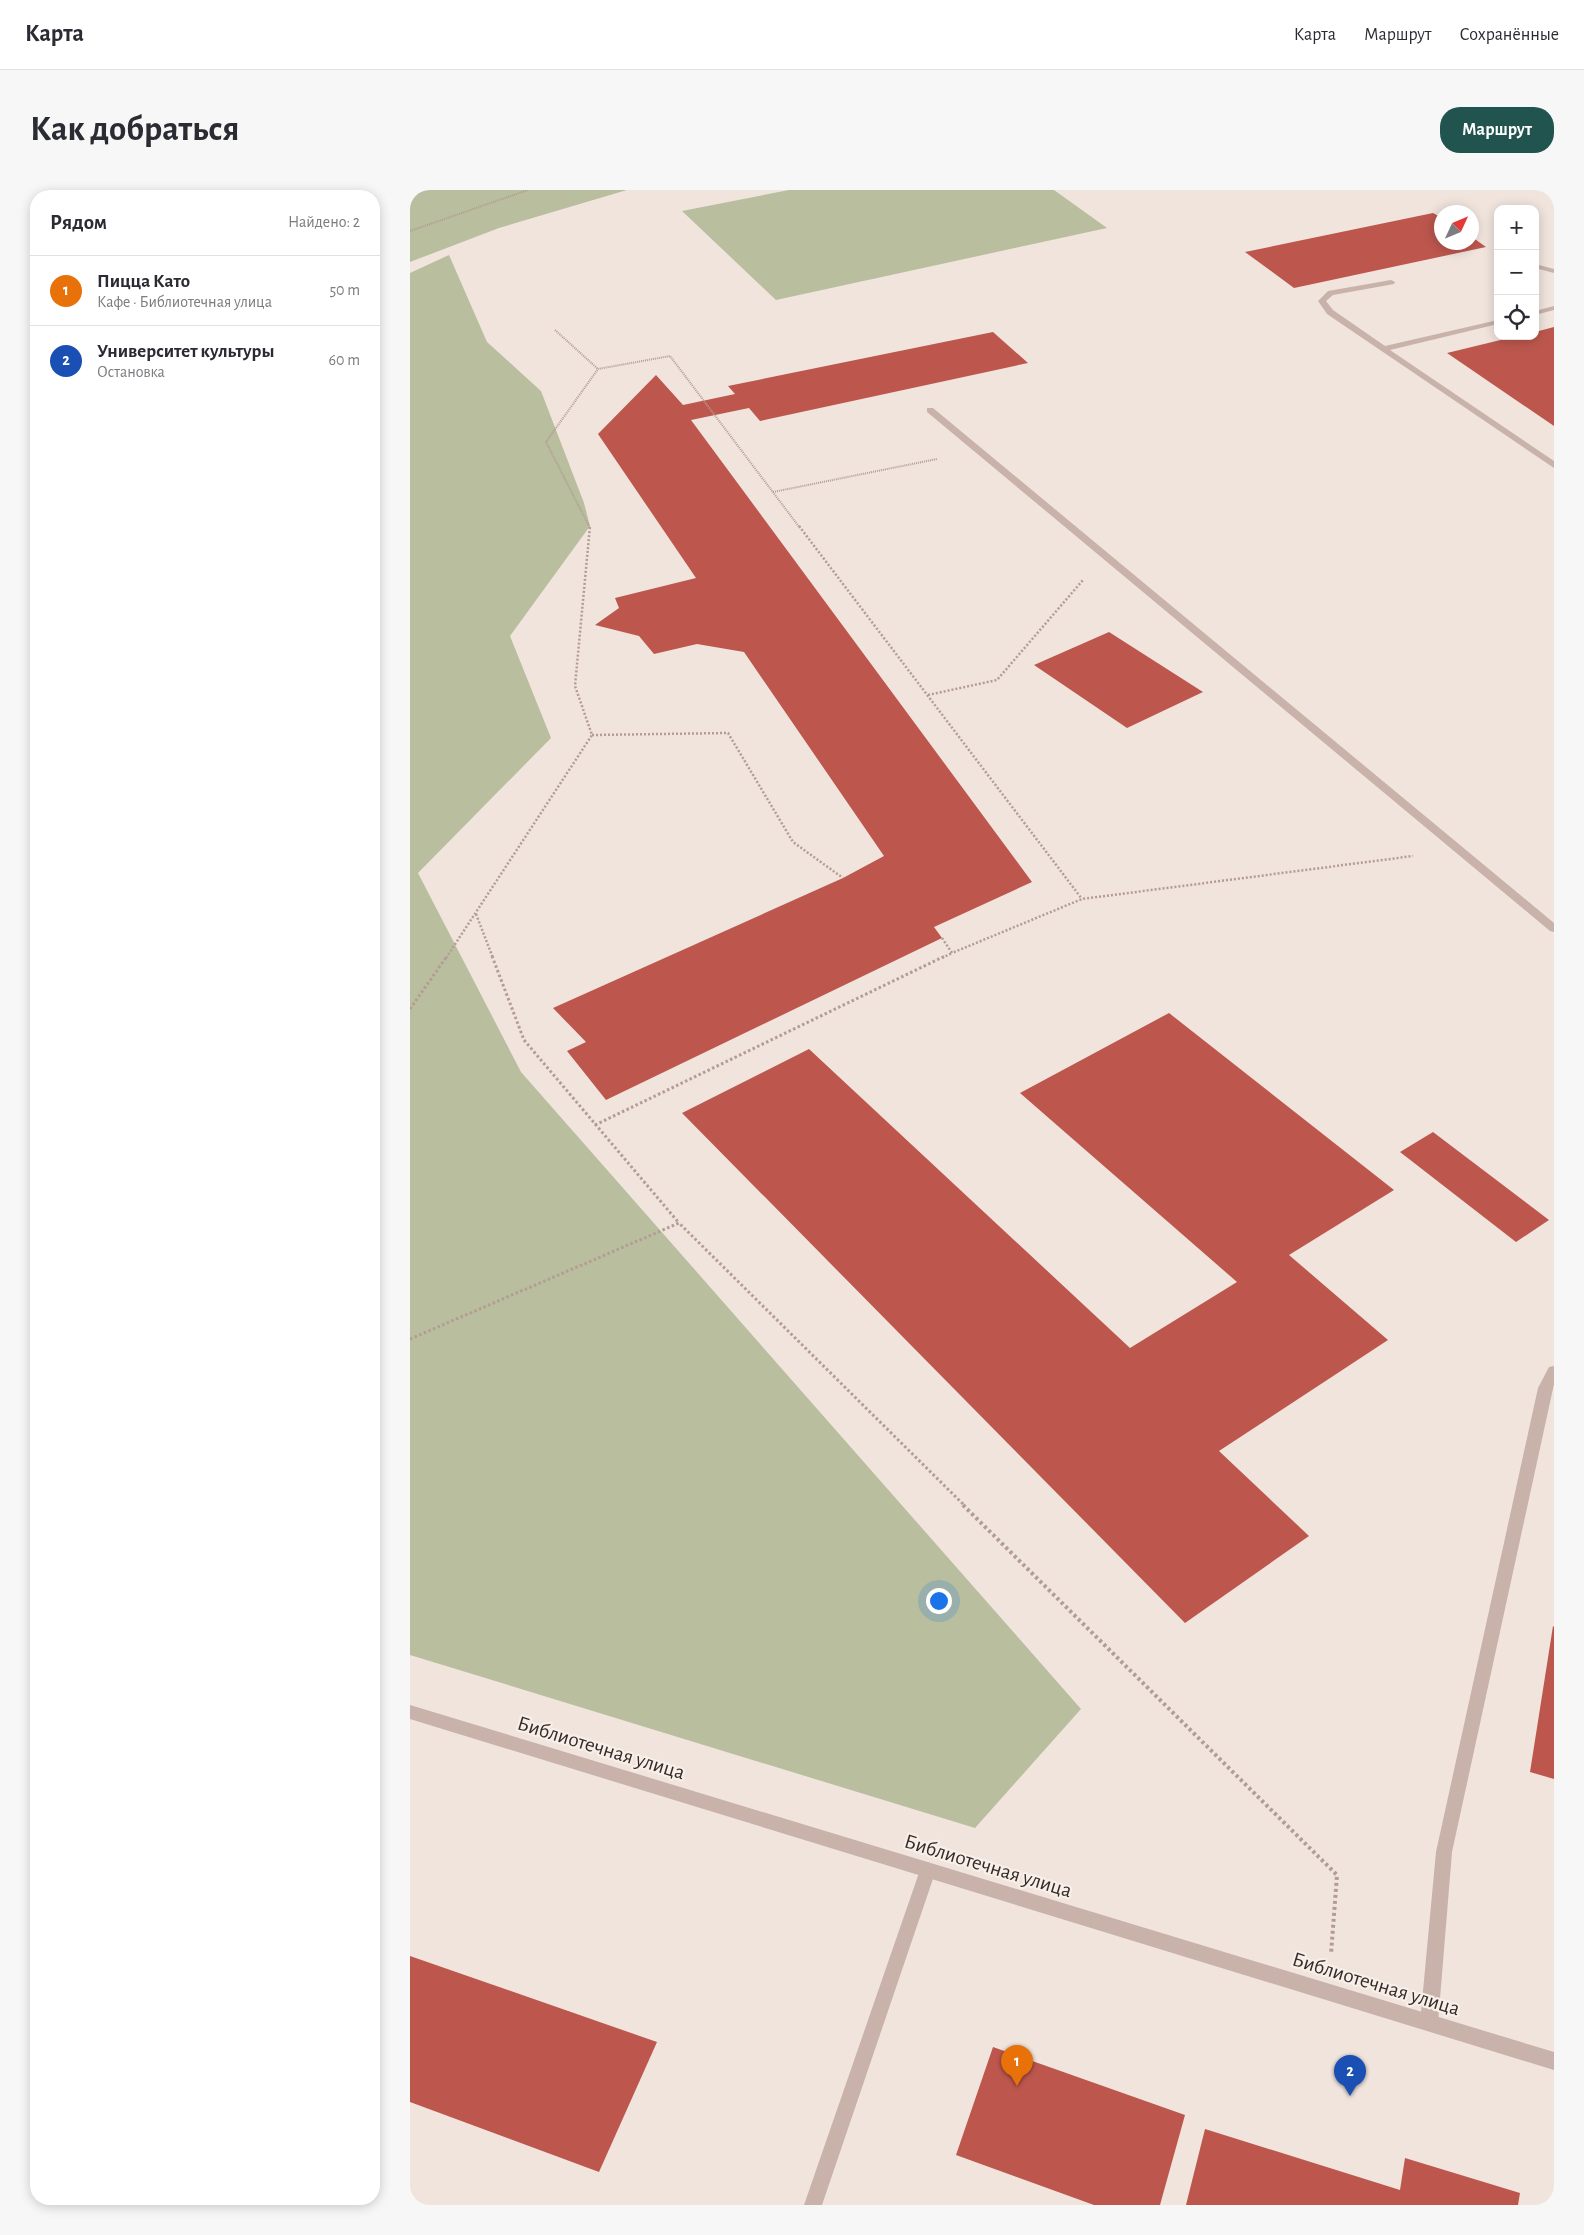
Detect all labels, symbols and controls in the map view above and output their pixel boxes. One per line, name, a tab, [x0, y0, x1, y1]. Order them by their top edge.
text: Карта	[25, 22, 84, 46]
text: Карта	[1294, 26, 1336, 44]
text: Маршрут	[1364, 26, 1432, 44]
text: Сохранённые	[1460, 26, 1559, 44]
button: Маршрут	[1440, 107, 1554, 153]
text: Как добраться	[30, 112, 239, 147]
north arrow	[1434, 205, 1479, 250]
map controls	[1494, 205, 1539, 340]
button: +	[1494, 205, 1539, 250]
text: Рядом	[50, 212, 107, 233]
text: Найдено: 2	[288, 214, 360, 230]
button: −	[1494, 250, 1539, 295]
text: Пицца Като	[97, 272, 190, 291]
text: 1	[63, 282, 69, 298]
text: 50 m	[329, 282, 360, 298]
text: Кафе · Библиотечная улица	[97, 294, 272, 310]
button: locate	[1494, 295, 1539, 340]
text: Университет культуры	[97, 342, 274, 361]
text: 2	[62, 352, 70, 368]
text: 60 m	[329, 352, 360, 368]
text: Остановка	[97, 364, 165, 380]
your location	[926, 1588, 952, 1614]
street label: Библиотечная улица	[515, 1713, 688, 1784]
street label: Библиотечная улица	[902, 1831, 1075, 1902]
street label: Библиотечная улица	[1290, 1949, 1463, 2020]
pin: 1	[1001, 2045, 1033, 2086]
pin: 2	[1334, 2055, 1366, 2096]

